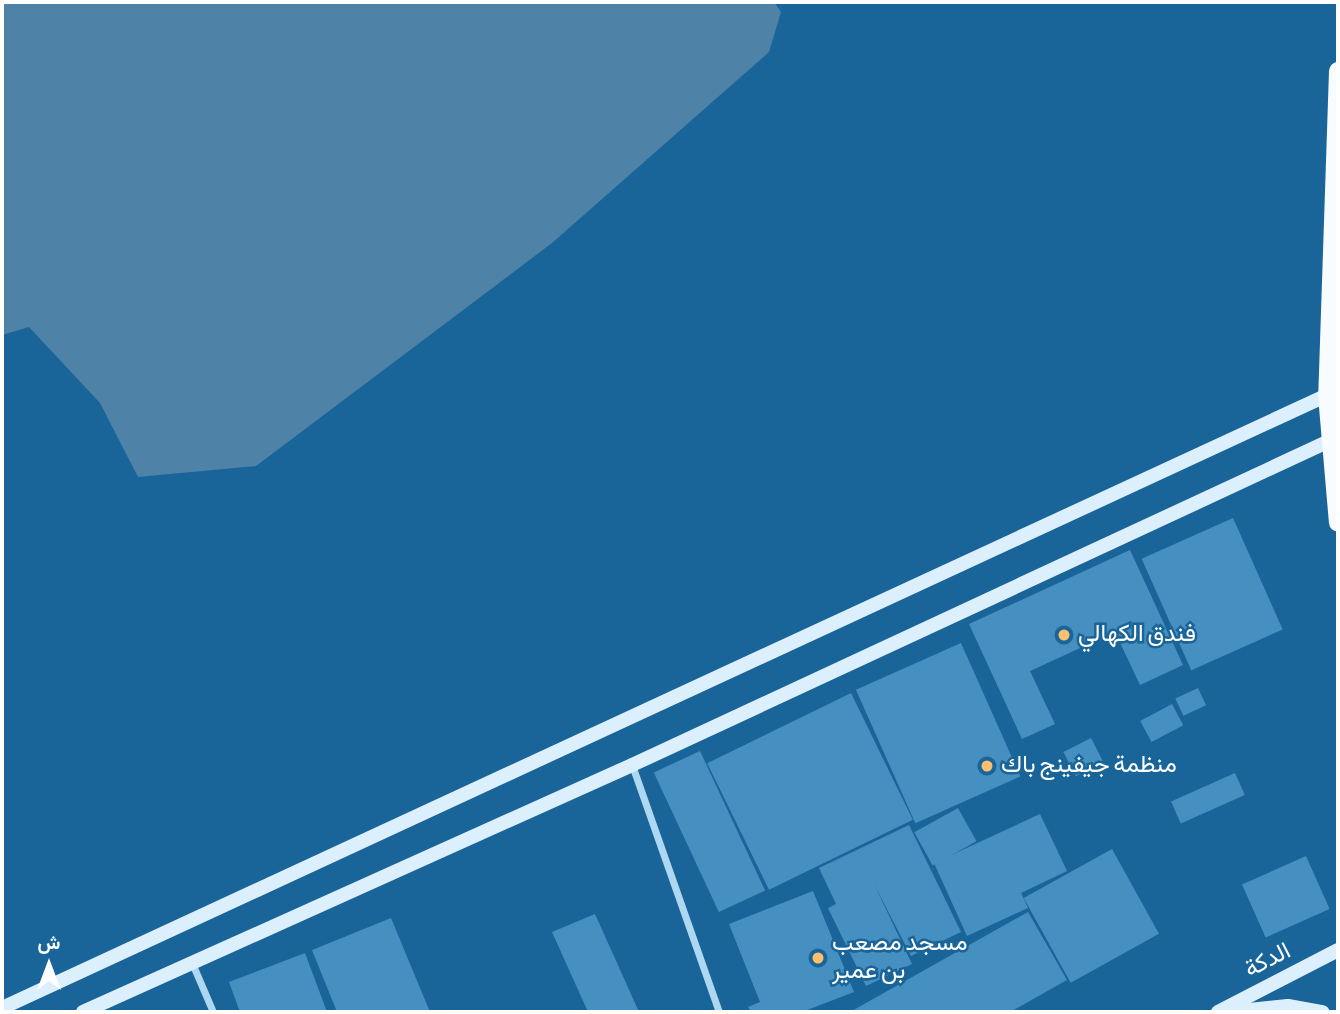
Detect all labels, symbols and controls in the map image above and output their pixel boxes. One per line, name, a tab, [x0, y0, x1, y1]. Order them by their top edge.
place label: فندق الكهالي	[1078, 621, 1196, 649]
marker: فندق الكهالي	[1056, 627, 1072, 643]
place label: منظمة جيفينج باك	[1001, 752, 1177, 780]
marker: منظمة جيفينج باك	[979, 758, 995, 774]
north arrow	[14, 930, 84, 1000]
place label: مسجد مصعب بن عمير	[832, 930, 968, 986]
text: ش	[38, 934, 60, 953]
street label: الدكة	[1240, 937, 1296, 985]
marker: مسجد مصعب بن عمير	[810, 950, 826, 966]

